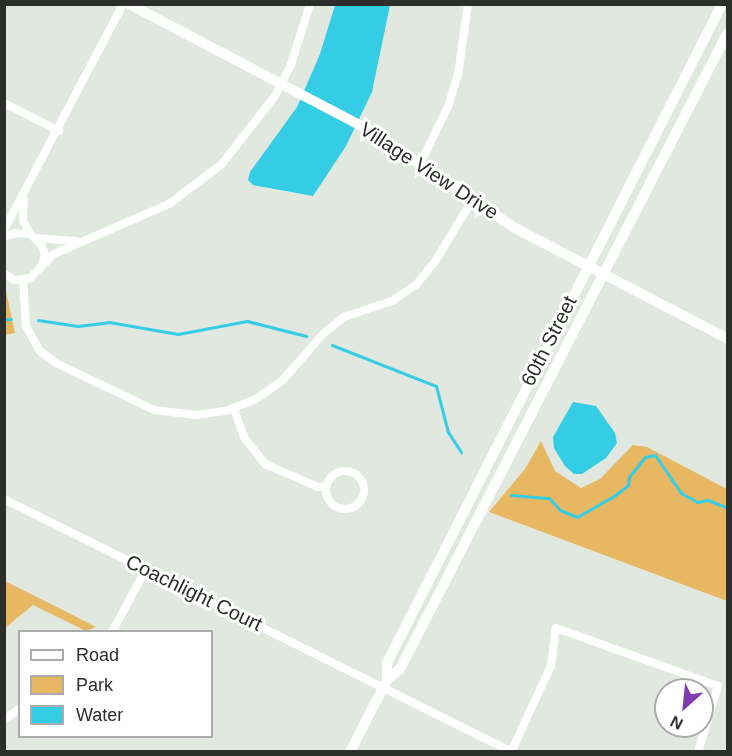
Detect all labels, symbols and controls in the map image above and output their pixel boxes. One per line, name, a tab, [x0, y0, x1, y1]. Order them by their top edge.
street label: Village View Drive	[355, 117, 503, 225]
street label: 60th Street	[516, 292, 582, 390]
street label: Coachlight Court	[122, 550, 266, 636]
legend	[18, 630, 213, 738]
text: Road	[76, 645, 119, 665]
text: Park	[76, 675, 113, 695]
north arrow	[654, 678, 714, 738]
text: Water	[76, 705, 123, 725]
text: N	[667, 713, 686, 733]

